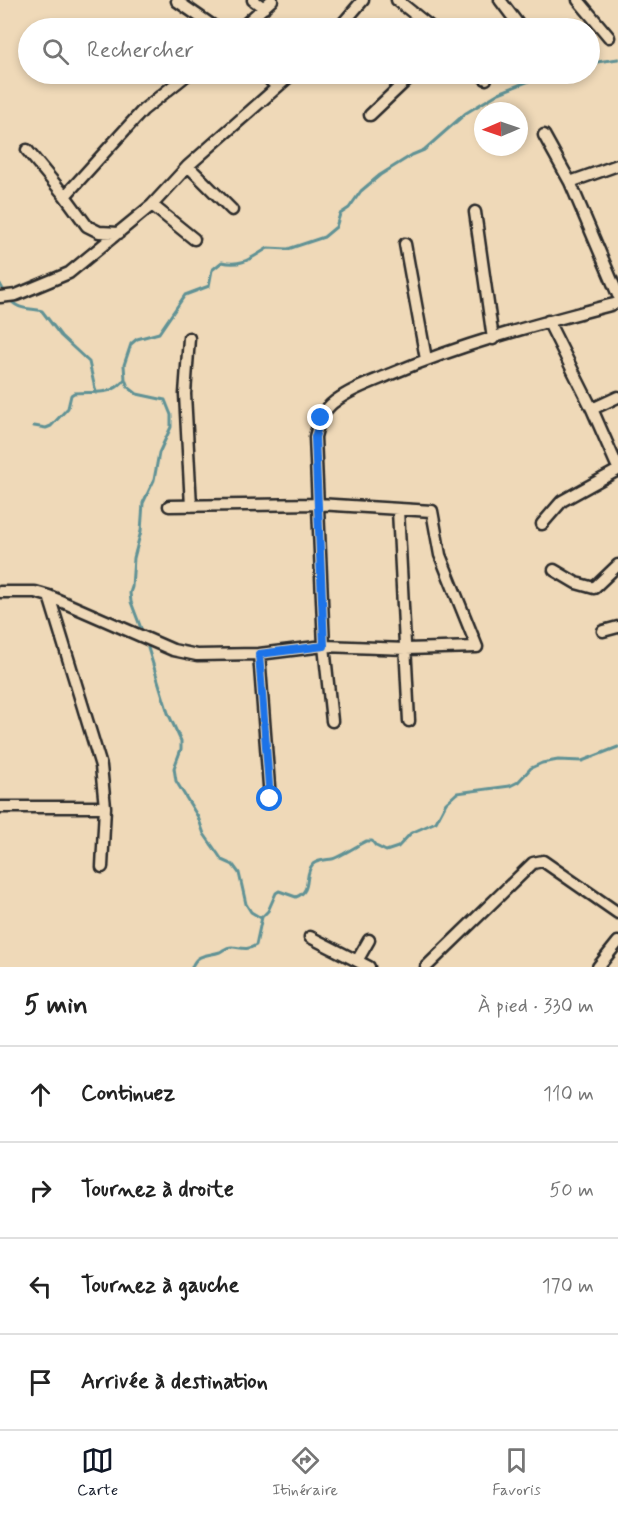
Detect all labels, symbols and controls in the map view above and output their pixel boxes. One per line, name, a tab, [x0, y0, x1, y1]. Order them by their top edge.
search box	[18, 18, 600, 84]
icon: search	[39, 35, 72, 68]
text: Rechercher	[87, 37, 194, 65]
north arrow	[474, 102, 528, 156]
route end	[307, 404, 333, 430]
route start	[256, 785, 282, 811]
text: 5 min	[24, 989, 88, 1023]
text: À pied · 330 m	[478, 993, 594, 1020]
icon: ahead	[24, 1078, 57, 1111]
text: Continuez	[81, 1080, 175, 1108]
text: 110 m	[543, 1081, 594, 1108]
icon: right	[24, 1174, 57, 1207]
text: Tournez à droite	[81, 1176, 234, 1204]
text: 50 m	[549, 1177, 594, 1204]
icon: left	[24, 1270, 57, 1303]
text: Tournez à gauche	[81, 1272, 239, 1300]
text: 170 m	[542, 1273, 594, 1300]
icon: arrive	[24, 1366, 57, 1399]
text: Arrivée à destination	[81, 1368, 268, 1396]
tab: Carte	[77, 1444, 118, 1501]
tab: Itinéraire	[272, 1444, 338, 1501]
tab: Favoris	[492, 1444, 541, 1501]

